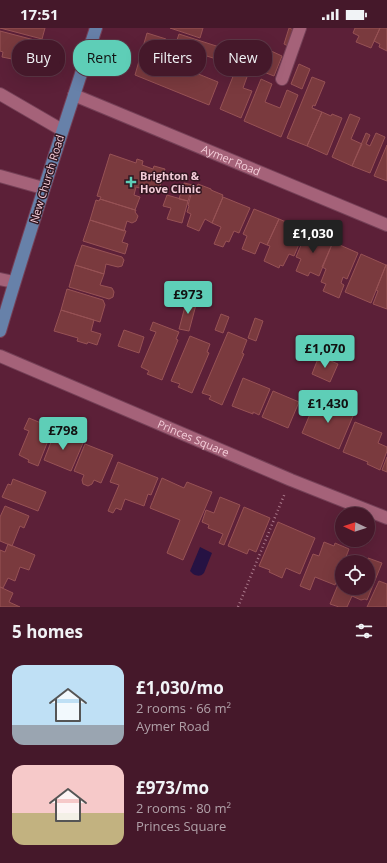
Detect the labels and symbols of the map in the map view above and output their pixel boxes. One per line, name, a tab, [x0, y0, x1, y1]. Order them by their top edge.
street label: New Church Road	[26, 133, 67, 225]
street label: Aymer Road	[199, 141, 263, 179]
place label: Brighton & Hove Clinic	[140, 168, 201, 196]
marker: Brighton & Hove Clinic	[125, 176, 137, 188]
pin: £1,030	[280, 220, 346, 254]
pin: £973	[164, 281, 212, 315]
pin: £1,070	[292, 335, 358, 369]
pin: £1,430	[295, 390, 361, 424]
street label: Princes Square	[155, 416, 232, 460]
pin: £798	[39, 417, 87, 451]
north arrow	[335, 507, 375, 547]

